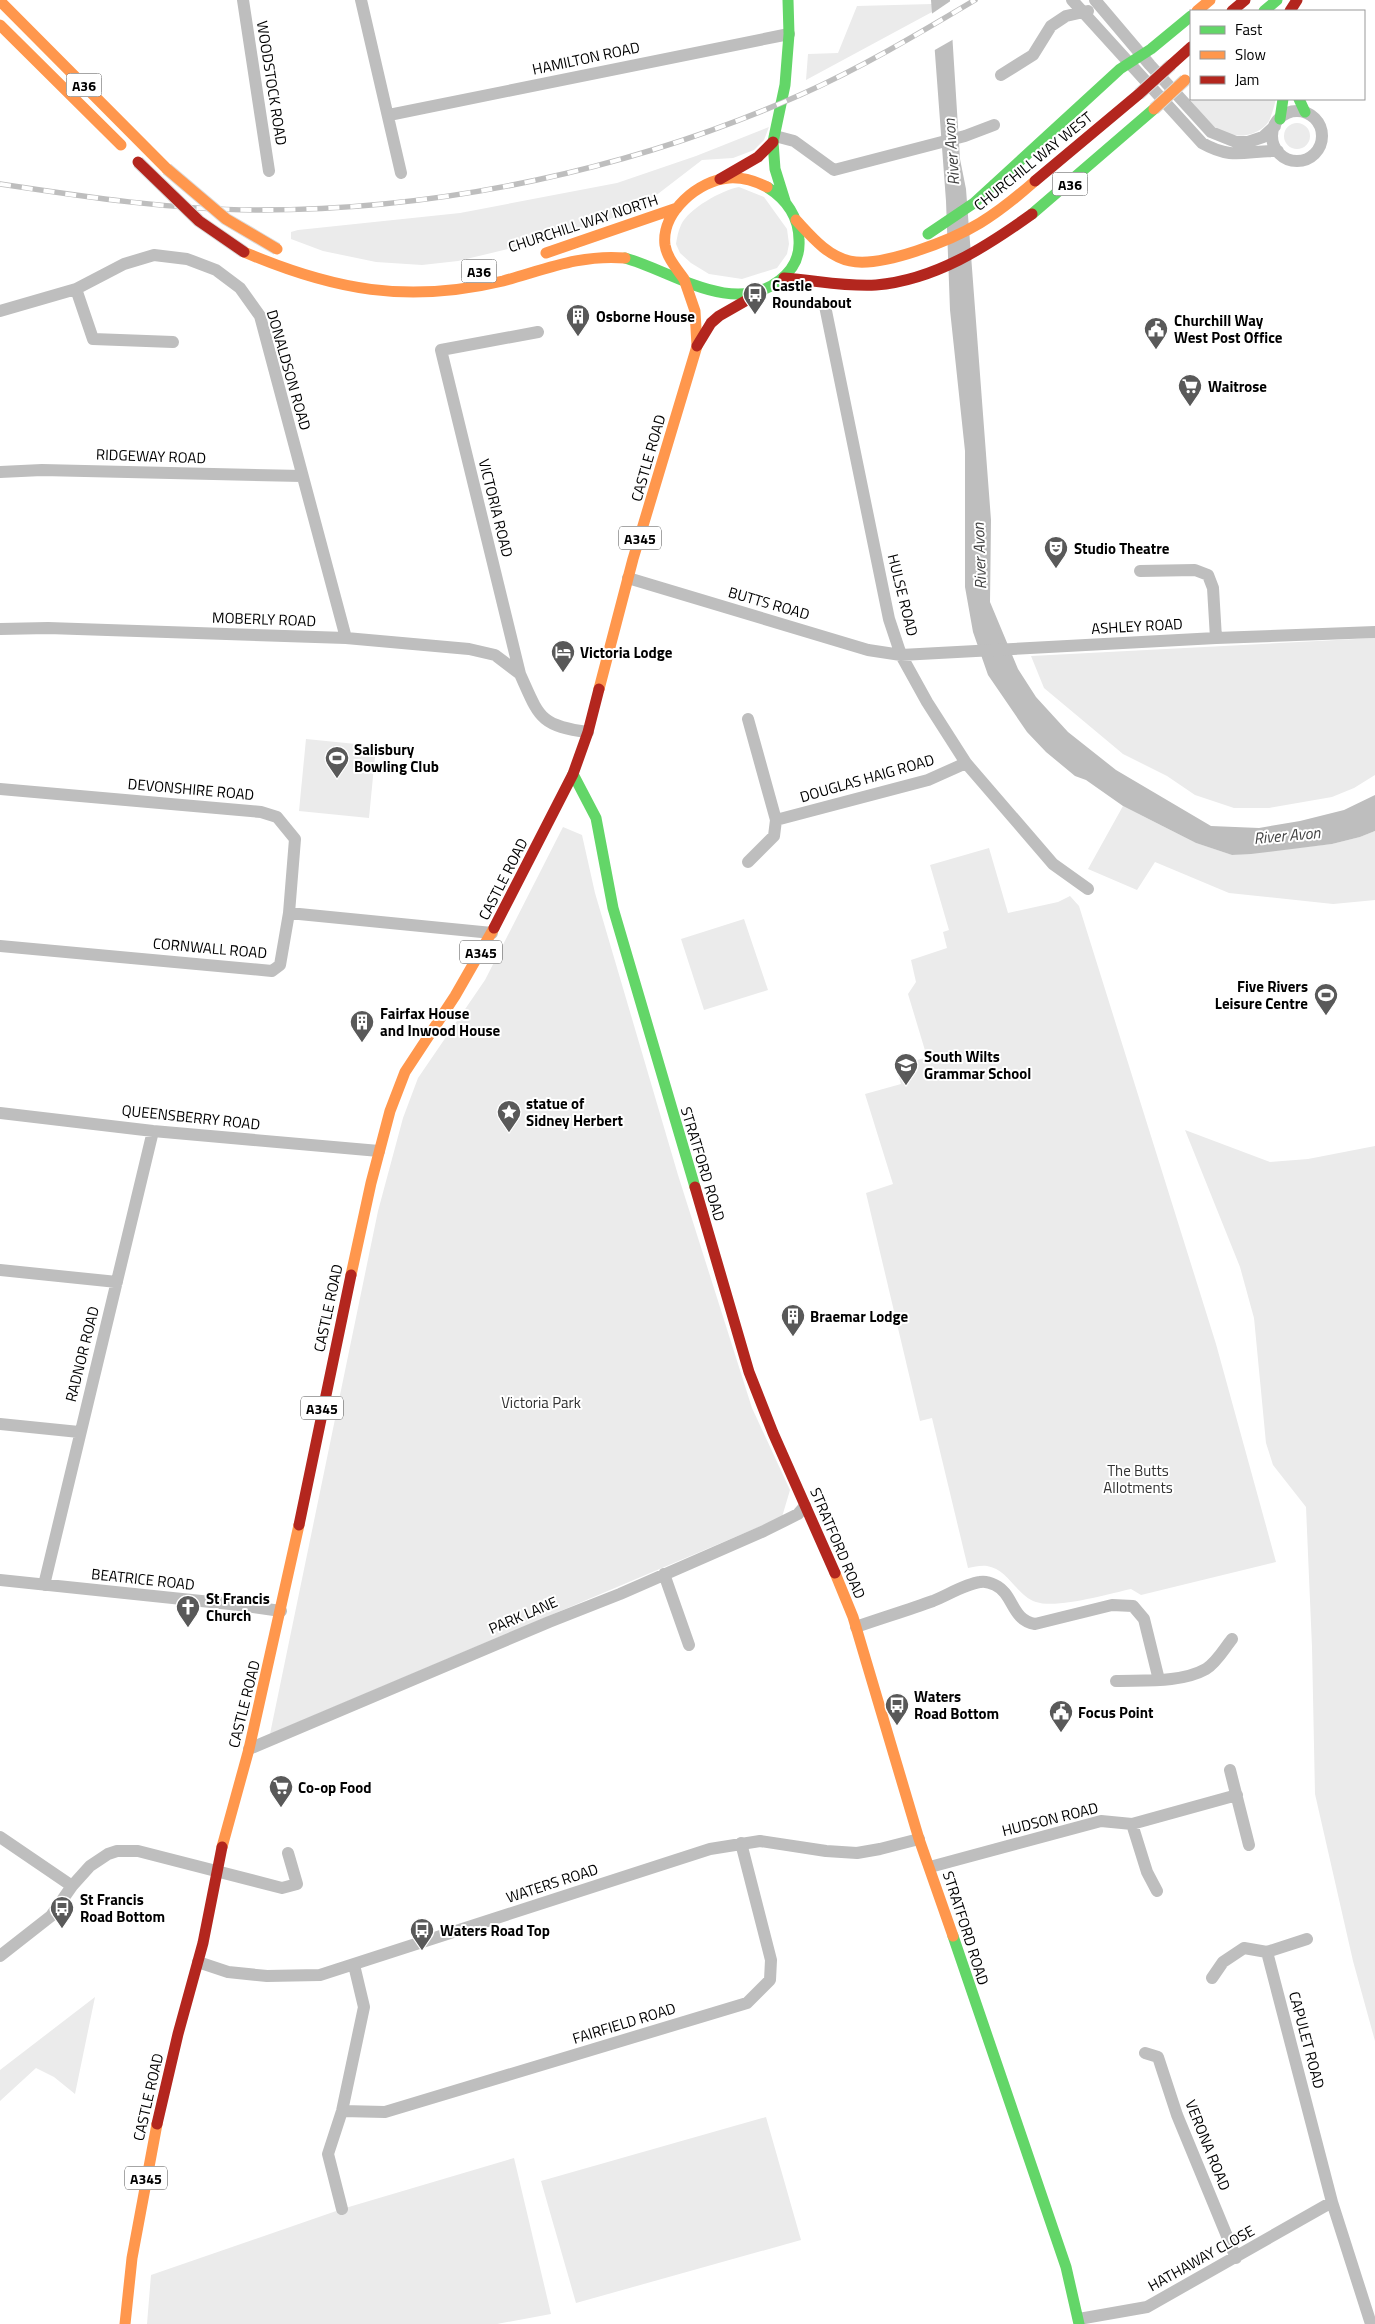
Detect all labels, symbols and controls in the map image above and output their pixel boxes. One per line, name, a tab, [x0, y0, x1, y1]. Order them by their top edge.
legend	[1190, 10, 1365, 100]
text: Fast	[1235, 18, 1263, 41]
street label: WOODSTOCK ROAD	[251, 19, 293, 147]
street label: HAMILTON ROAD	[530, 35, 642, 81]
text: Slow	[1235, 43, 1266, 66]
text: Jam	[1235, 68, 1259, 91]
road number: A36	[66, 74, 102, 96]
street label: CHURCHILL WAY WEST	[969, 106, 1097, 216]
water label: River Avon	[937, 117, 965, 186]
road number: A36	[1052, 172, 1088, 195]
street label: CHURCHILL WAY NORTH	[505, 188, 661, 258]
road number: A36	[462, 260, 496, 282]
place label: Castle Roundabout	[772, 274, 852, 314]
bus stop icon: Castle Roundabout	[742, 281, 768, 315]
building icon: Osborne House	[565, 303, 591, 337]
place label: Osborne House	[596, 305, 695, 328]
street label: DONALDSON ROAD	[261, 307, 317, 433]
place label: Churchill Way West Post Office	[1174, 309, 1283, 349]
public building icon: Churchill Way West Post Office	[1143, 316, 1169, 350]
supermarket icon: Waitrose	[1177, 373, 1203, 407]
place label: Waitrose	[1208, 375, 1267, 398]
street label: CASTLE ROAD	[625, 412, 671, 504]
street label: RIDGEWAY ROAD	[95, 443, 207, 469]
street label: VICTORIA ROAD	[473, 456, 519, 560]
water label: River Avon	[966, 521, 992, 590]
road number: A345	[619, 526, 661, 550]
theatre icon: Studio Theatre	[1043, 535, 1069, 569]
place label: Studio Theatre	[1074, 537, 1170, 560]
street label: HULSE ROAD	[882, 551, 924, 639]
street label: BUTTS ROAD	[726, 580, 812, 626]
street label: MOBERLY ROAD	[212, 606, 316, 632]
street label: ASHLEY ROAD	[1091, 612, 1183, 640]
hotel icon: Victoria Lodge	[550, 639, 576, 673]
place label: Victoria Lodge	[580, 641, 673, 664]
place label: Salisbury Bowling Club	[354, 738, 439, 778]
sports icon: Salisbury Bowling Club	[324, 745, 350, 779]
street label: DOUGLAS HAIG ROAD	[797, 748, 937, 808]
street label: DEVONSHIRE ROAD	[127, 772, 255, 806]
water label: River Avon	[1253, 820, 1322, 850]
street label: CASTLE ROAD	[472, 834, 534, 924]
street label: CORNWALL ROAD	[152, 932, 268, 964]
road number: A345	[460, 940, 502, 964]
place label: Five Rivers Leisure Centre	[1215, 975, 1308, 1015]
sports icon: Five Rivers Leisure Centre	[1313, 982, 1339, 1016]
place label: Fairfax House and Inwood House	[380, 1002, 501, 1042]
building icon: Fairfax House and Inwood House	[349, 1009, 375, 1043]
place label: South Wilts Grammar School	[924, 1045, 1031, 1085]
school or university icon: South Wilts Grammar School	[893, 1052, 919, 1086]
place label: statue of Sidney Herbert	[526, 1092, 624, 1132]
street label: QUEENSBERRY ROAD	[121, 1098, 261, 1136]
place icon: statue of Sidney Herbert	[496, 1099, 522, 1133]
street label: STRATFORD ROAD	[675, 1104, 731, 1224]
street label: CASTLE ROAD	[307, 1262, 349, 1354]
building icon: Braemar Lodge	[780, 1303, 806, 1337]
street label: RADNOR ROAD	[59, 1304, 105, 1404]
place label: Braemar Lodge	[810, 1305, 908, 1328]
park label: Victoria Park	[501, 1391, 581, 1414]
road number: A345	[301, 1396, 343, 1420]
park label: The Butts Allotments	[1103, 1459, 1173, 1499]
street label: STRATFORD ROAD	[804, 1484, 872, 1602]
street label: BEATRICE ROAD	[90, 1562, 196, 1596]
place label: St Francis Church	[206, 1587, 270, 1627]
street label: PARK LANE	[485, 1590, 561, 1640]
church icon: St Francis Church	[175, 1594, 201, 1628]
street label: CASTLE ROAD	[222, 1658, 266, 1750]
place label: Waters Road Bottom	[914, 1685, 999, 1725]
bus stop icon: Waters Road Bottom	[884, 1692, 910, 1726]
public building icon: Focus Point	[1048, 1699, 1074, 1733]
place label: Focus Point	[1078, 1701, 1154, 1724]
supermarket icon: Co-op Food	[268, 1774, 294, 1808]
place label: Co-op Food	[298, 1776, 371, 1799]
street label: HUDSON ROAD	[999, 1796, 1101, 1842]
street label: WATERS ROAD	[503, 1857, 601, 1909]
street label: STRATFORD ROAD	[937, 1868, 995, 1988]
place label: St Francis Road Bottom	[80, 1888, 165, 1928]
bus stop icon: St Francis Road Bottom	[49, 1895, 75, 1929]
bus stop icon: Waters Road Top	[409, 1917, 435, 1951]
place label: Waters Road Top	[440, 1919, 550, 1942]
street label: CAPULET ROAD	[1283, 1989, 1331, 2091]
street label: FAIRFIELD ROAD	[570, 1996, 678, 2050]
street label: CASTLE ROAD	[127, 2051, 169, 2143]
street label: VERONA ROAD	[1179, 2096, 1237, 2194]
road number: A345	[125, 2166, 167, 2190]
street label: HATHAWAY CLOSE	[1143, 2219, 1259, 2297]

